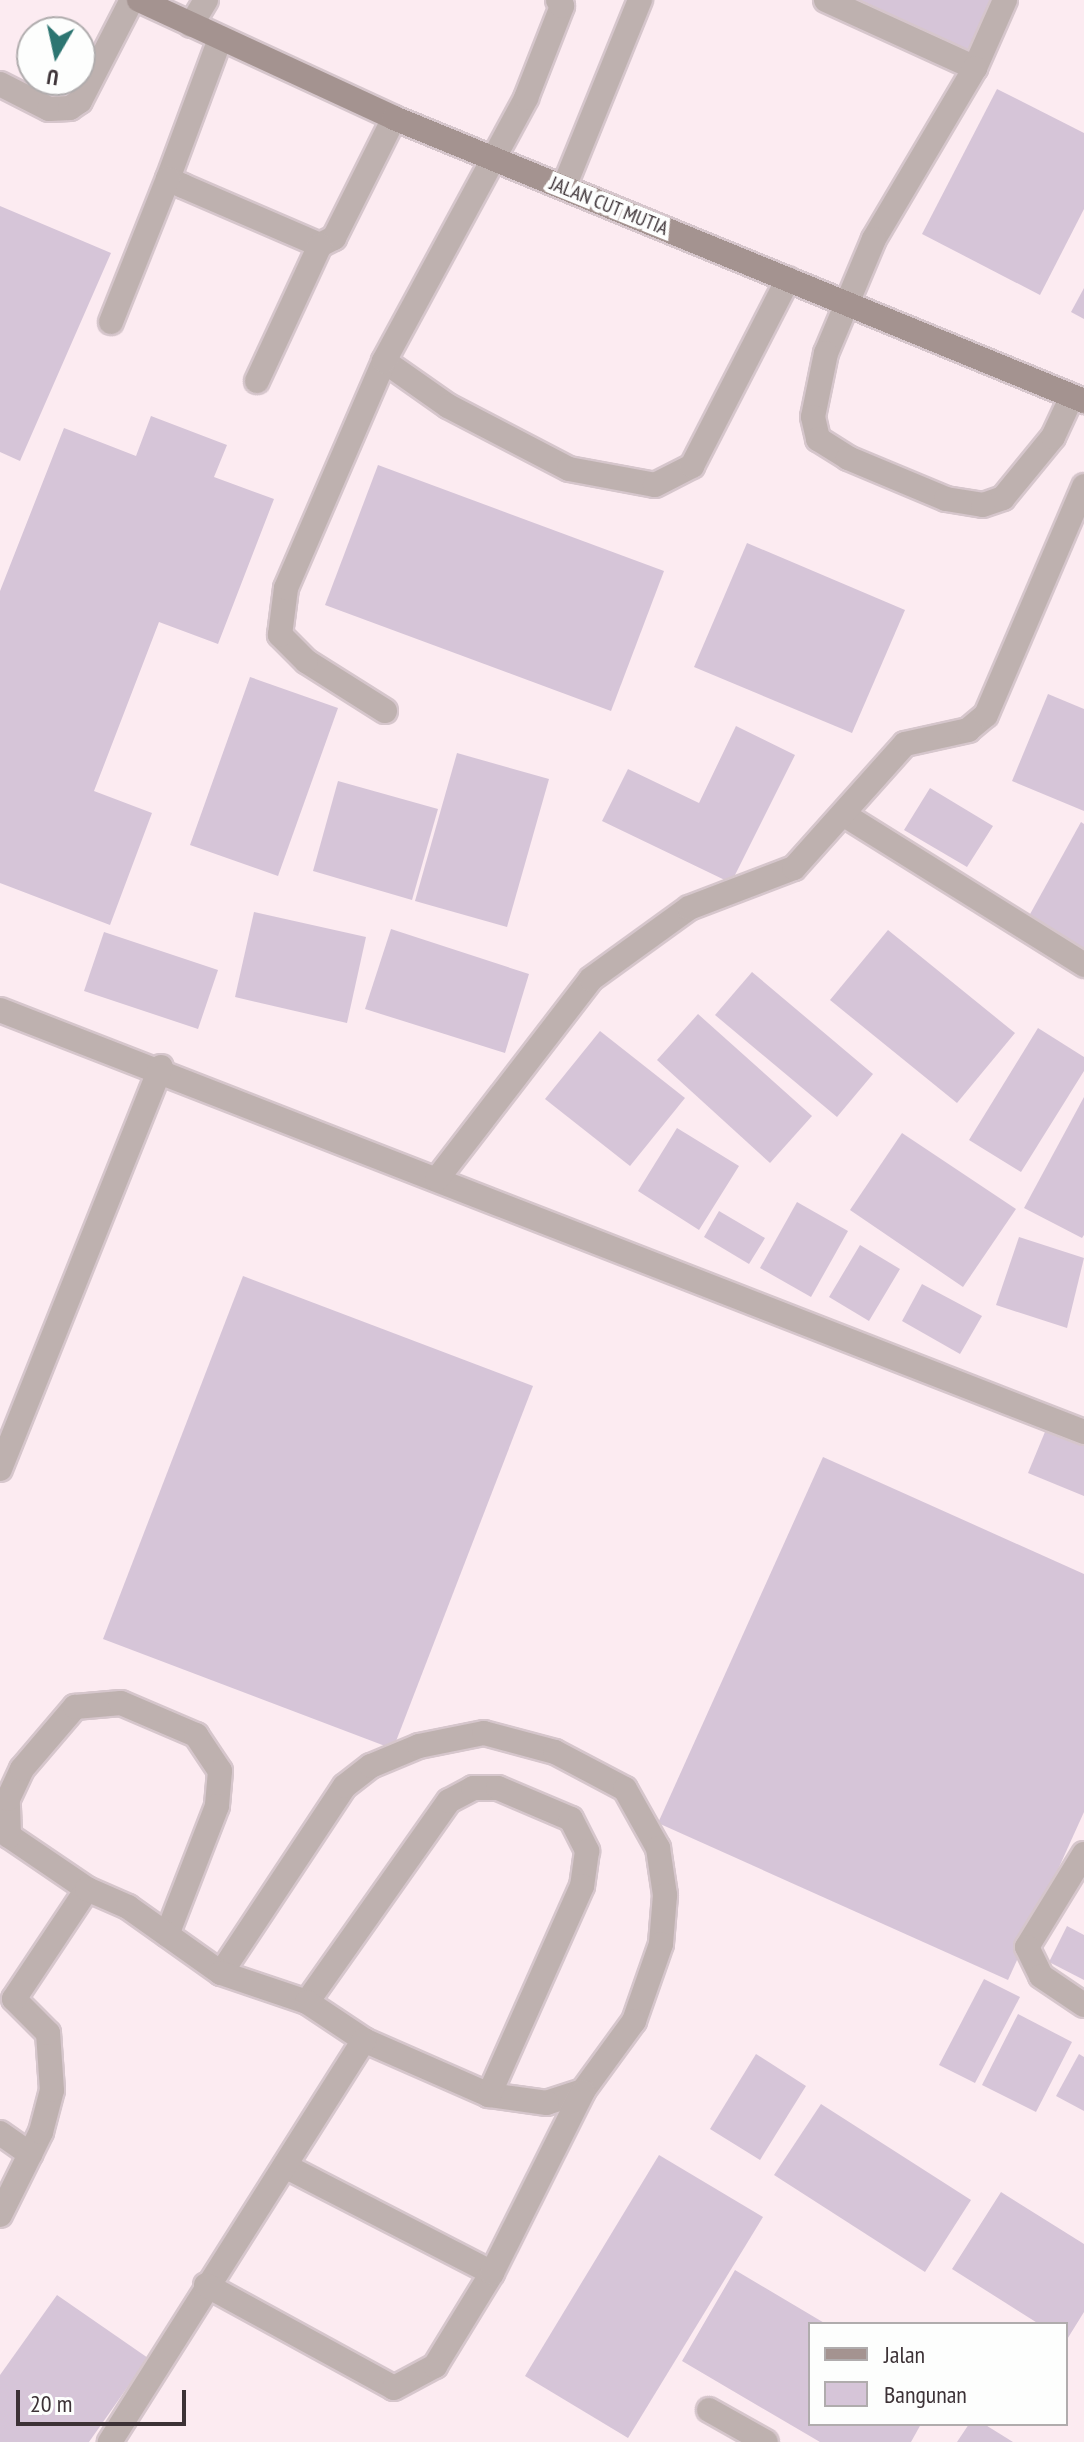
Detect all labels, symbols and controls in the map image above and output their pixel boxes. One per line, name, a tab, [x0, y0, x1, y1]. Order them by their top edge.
north arrow	[16, 16, 96, 96]
text: U	[45, 63, 60, 92]
street label: JALAN CUT MUTIA	[546, 171, 672, 241]
legend	[808, 2322, 1068, 2426]
text: Jalan	[884, 2339, 925, 2370]
scale bar	[20, 2374, 190, 2424]
text: Bangunan	[884, 2379, 967, 2410]
text: 20 m	[30, 2388, 72, 2419]

